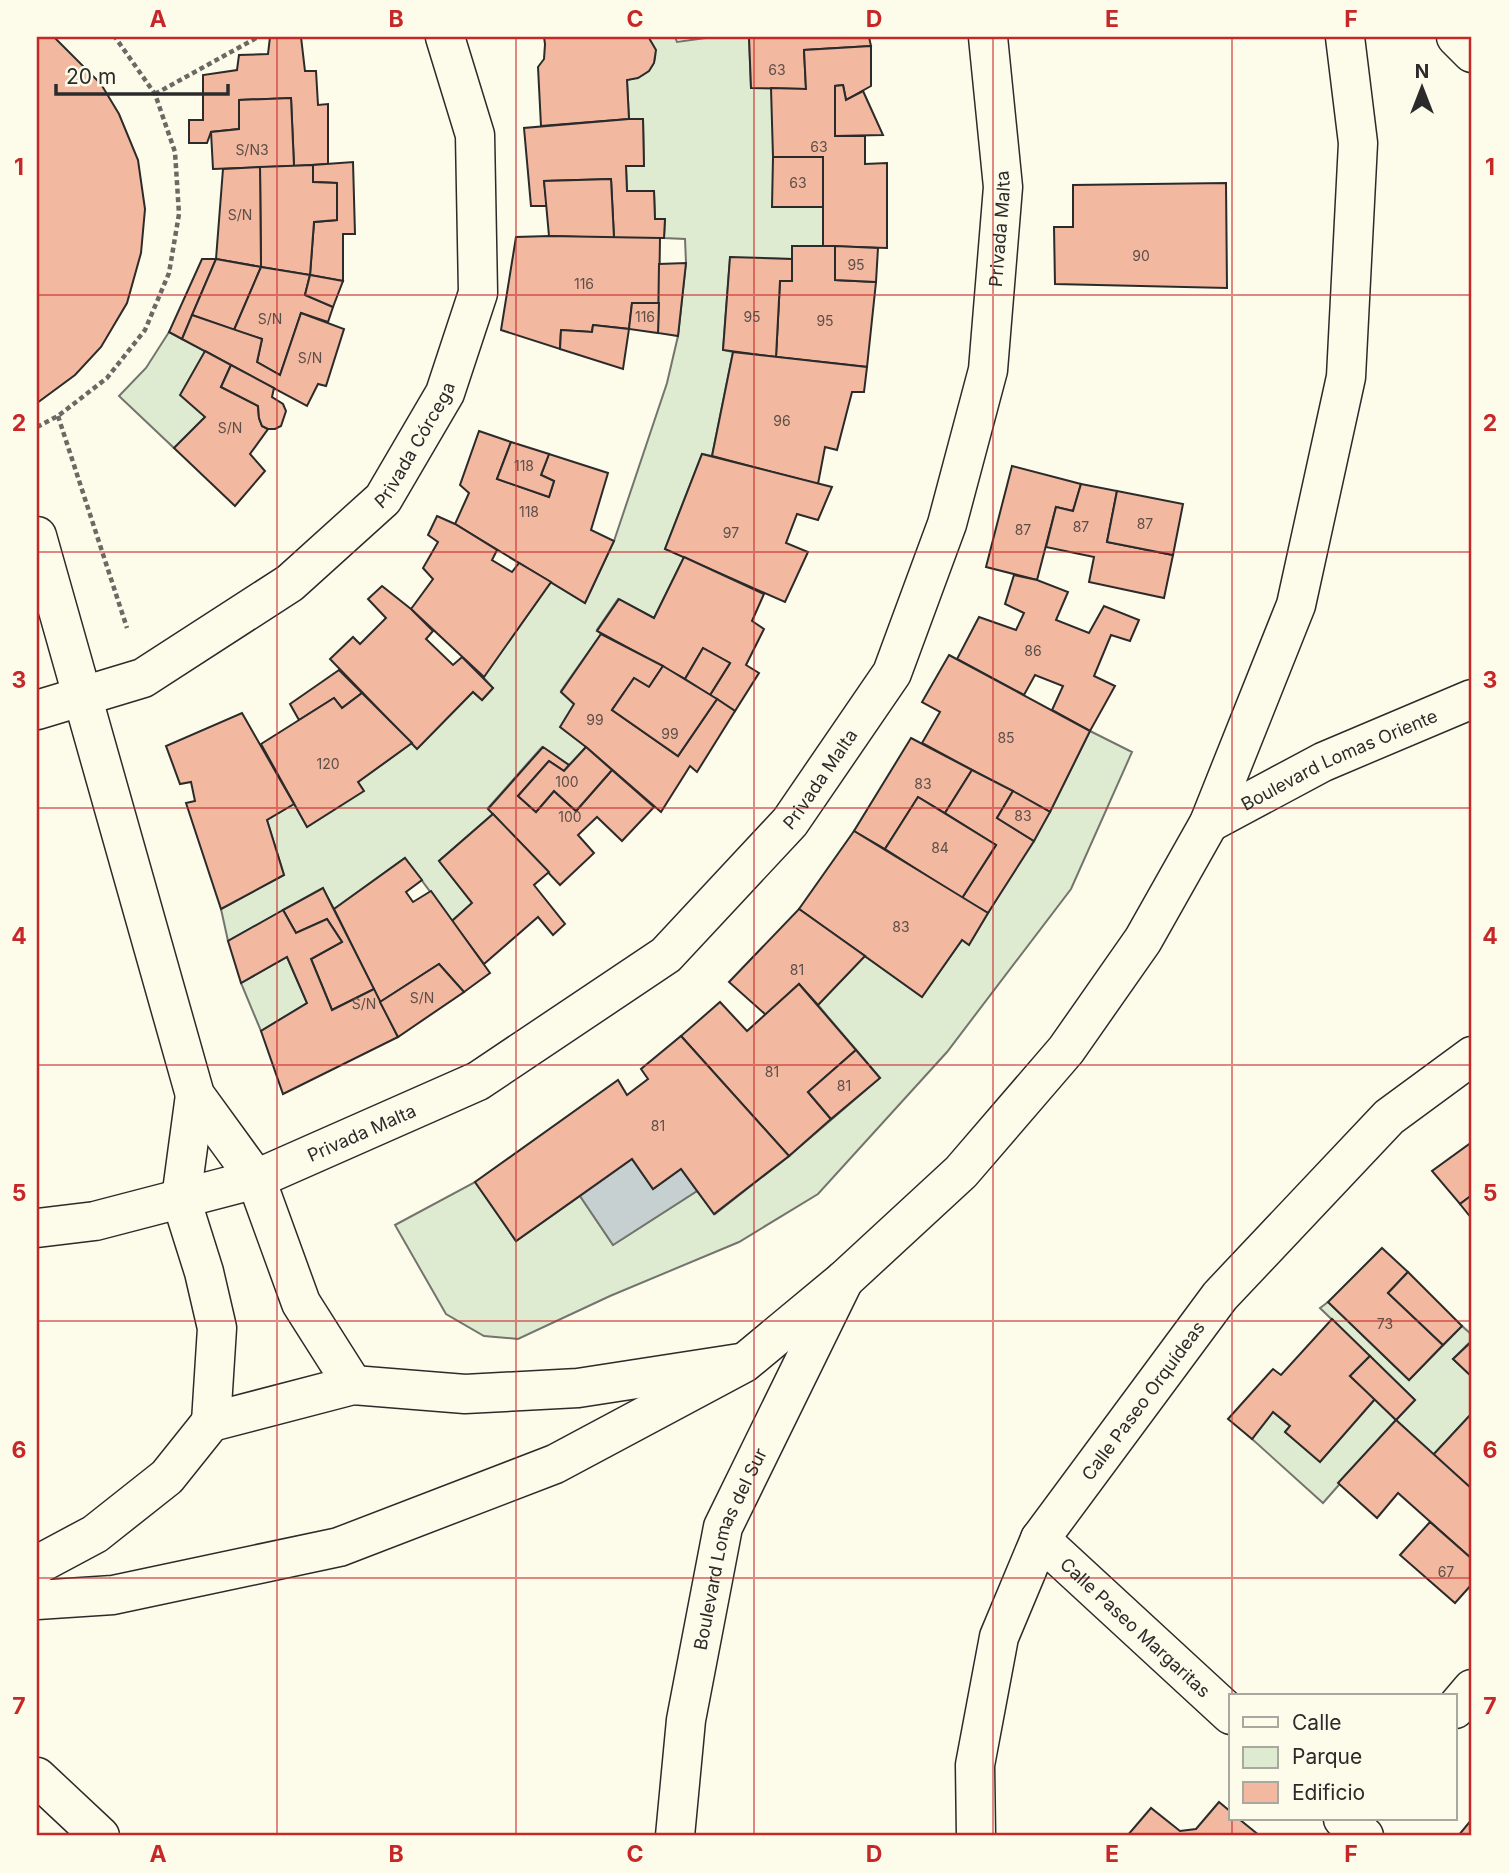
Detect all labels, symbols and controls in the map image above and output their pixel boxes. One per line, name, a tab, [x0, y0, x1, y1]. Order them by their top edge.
text: A	[149, 5, 167, 33]
text: B	[388, 5, 404, 33]
text: C	[626, 5, 644, 33]
text: D	[866, 5, 882, 33]
text: E	[1105, 5, 1119, 33]
text: F	[1344, 5, 1358, 33]
scale bar	[56, 52, 228, 96]
north arrow	[1386, 52, 1456, 122]
text: N	[1415, 60, 1429, 83]
house number: 63	[768, 61, 786, 78]
text: 20 m	[66, 64, 116, 89]
house number: 63	[810, 138, 828, 155]
house number: S/N3	[235, 141, 269, 158]
text: 1	[14, 153, 24, 181]
text: 1	[1485, 153, 1495, 181]
street label: Privada Malta	[984, 170, 1013, 288]
house number: 63	[789, 174, 807, 191]
house number: S/N	[228, 206, 252, 223]
house number: 90	[1132, 247, 1150, 264]
house number: 95	[847, 256, 865, 273]
house number: 116	[574, 275, 594, 292]
house number: 116	[635, 308, 655, 325]
house number: 95	[743, 308, 761, 325]
house number: S/N	[258, 310, 282, 327]
house number: 95	[816, 312, 834, 329]
house number: S/N	[298, 349, 322, 366]
street label: Privada Córcega	[370, 379, 458, 512]
text: 2	[12, 409, 26, 437]
text: 2	[1483, 409, 1497, 437]
house number: 96	[773, 412, 791, 429]
house number: S/N	[218, 419, 242, 436]
house number: 118	[514, 457, 534, 474]
house number: 118	[519, 503, 539, 520]
house number: 87	[1137, 515, 1153, 532]
house number: 87	[1073, 518, 1089, 535]
house number: 87	[1015, 521, 1031, 538]
house number: 97	[723, 524, 739, 541]
house number: 86	[1024, 642, 1042, 659]
text: 3	[12, 666, 26, 694]
text: 3	[1483, 666, 1497, 694]
street label: Boulevard Lomas Oriente	[1237, 704, 1440, 814]
house number: 99	[586, 711, 604, 728]
house number: 99	[661, 725, 679, 742]
street label: Privada Malta	[778, 725, 861, 833]
house number: 85	[997, 729, 1015, 746]
house number: 120	[316, 755, 340, 772]
house number: 100	[555, 773, 579, 790]
house number: 83	[914, 775, 932, 792]
house number: 83	[1014, 807, 1032, 824]
house number: 100	[558, 808, 582, 825]
house number: 84	[931, 839, 949, 856]
house number: 83	[892, 918, 910, 935]
text: 4	[11, 922, 27, 950]
text: 4	[1482, 922, 1498, 950]
house number: 81	[790, 961, 804, 978]
house number: S/N	[410, 989, 434, 1006]
house number: S/N	[352, 995, 376, 1012]
house number: 81	[765, 1063, 779, 1080]
house number: 81	[837, 1077, 851, 1094]
street label: Privada Malta	[304, 1099, 419, 1166]
house number: 81	[651, 1117, 665, 1134]
text: 5	[12, 1179, 26, 1207]
text: 5	[1483, 1179, 1497, 1207]
house number: 73	[1377, 1315, 1393, 1332]
street label: Calle Paseo Orquídeas	[1077, 1317, 1208, 1484]
text: 6	[12, 1436, 26, 1464]
text: 6	[1483, 1436, 1497, 1464]
street label: Boulevard Lomas del Sur	[689, 1444, 771, 1652]
street label: Calle Paseo Margaritas	[1056, 1553, 1215, 1701]
house number: 67	[1438, 1563, 1454, 1580]
text: 7	[12, 1692, 26, 1720]
text: 7	[1483, 1692, 1497, 1720]
legend	[1229, 1694, 1456, 1820]
text: Calle	[1292, 1710, 1342, 1735]
text: Parque	[1292, 1744, 1362, 1769]
text: Edificio	[1292, 1780, 1365, 1805]
text: A	[149, 1840, 167, 1868]
text: B	[388, 1840, 404, 1868]
text: C	[626, 1840, 644, 1868]
text: D	[866, 1840, 882, 1868]
text: E	[1105, 1840, 1119, 1868]
text: F	[1344, 1840, 1358, 1868]

